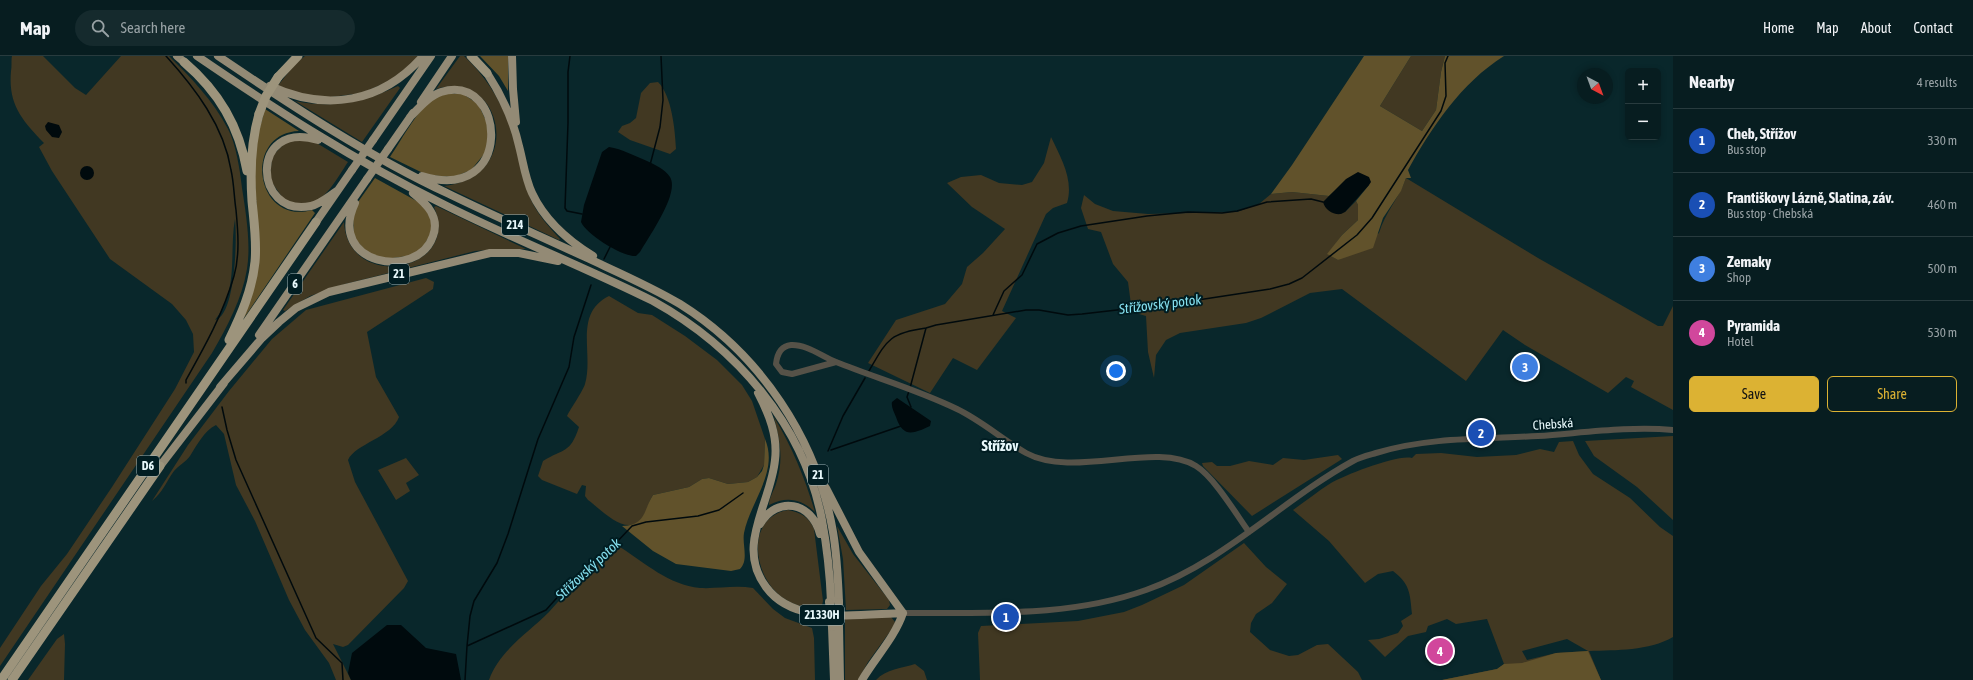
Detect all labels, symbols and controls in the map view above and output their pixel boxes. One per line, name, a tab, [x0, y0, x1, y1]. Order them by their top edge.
search box	[75, 10, 355, 46]
text: Map	[20, 17, 51, 39]
icon: search	[89, 17, 111, 39]
text: Search here	[121, 19, 185, 36]
text: Home	[1763, 20, 1794, 36]
text: Map	[1816, 20, 1839, 36]
text: About	[1861, 20, 1892, 36]
text: Contact	[1914, 20, 1953, 36]
north arrow	[1577, 68, 1613, 104]
map controls	[1625, 68, 1661, 140]
button: +	[1625, 68, 1661, 104]
text: Nearby	[1689, 72, 1735, 92]
text: 4 results	[1917, 75, 1957, 90]
button: −	[1625, 104, 1661, 140]
text: Cheb, Střížov	[1727, 125, 1797, 142]
text: 1	[1699, 133, 1705, 148]
text: 330 m	[1928, 133, 1957, 148]
text: Bus stop	[1727, 142, 1766, 157]
text: Františkovy Lázně, Slatina, záv.	[1727, 189, 1894, 206]
text: 2	[1699, 197, 1705, 212]
text: 460 m	[1928, 197, 1957, 212]
text: Bus stop · Chebská	[1727, 206, 1813, 221]
road number: 214	[502, 215, 528, 235]
text: Zemaky	[1727, 253, 1771, 270]
text: 3	[1699, 261, 1705, 276]
text: 500 m	[1928, 261, 1957, 276]
road number: 21	[389, 264, 409, 284]
text: Shop	[1727, 270, 1751, 285]
road number: 6	[288, 274, 302, 294]
water label: Střížovský potok	[1117, 291, 1203, 317]
text: Pyramida	[1727, 317, 1780, 334]
text: 4	[1699, 325, 1705, 340]
text: 530 m	[1928, 325, 1957, 340]
text: Hotel	[1727, 334, 1754, 349]
pin: 3	[1512, 352, 1538, 382]
your location	[1106, 361, 1126, 381]
button: Save	[1689, 376, 1819, 412]
button: Share	[1827, 376, 1957, 412]
street label: Chebská	[1532, 415, 1574, 433]
pin: 2	[1468, 418, 1494, 448]
district label: Střížov	[982, 437, 1019, 454]
road number: D6	[137, 456, 159, 476]
road number: 21	[808, 465, 828, 485]
water label: Střížovský potok	[551, 534, 624, 604]
pin: 1	[993, 602, 1019, 632]
road number: 21330H	[800, 605, 844, 625]
pin: 4	[1427, 636, 1453, 666]

